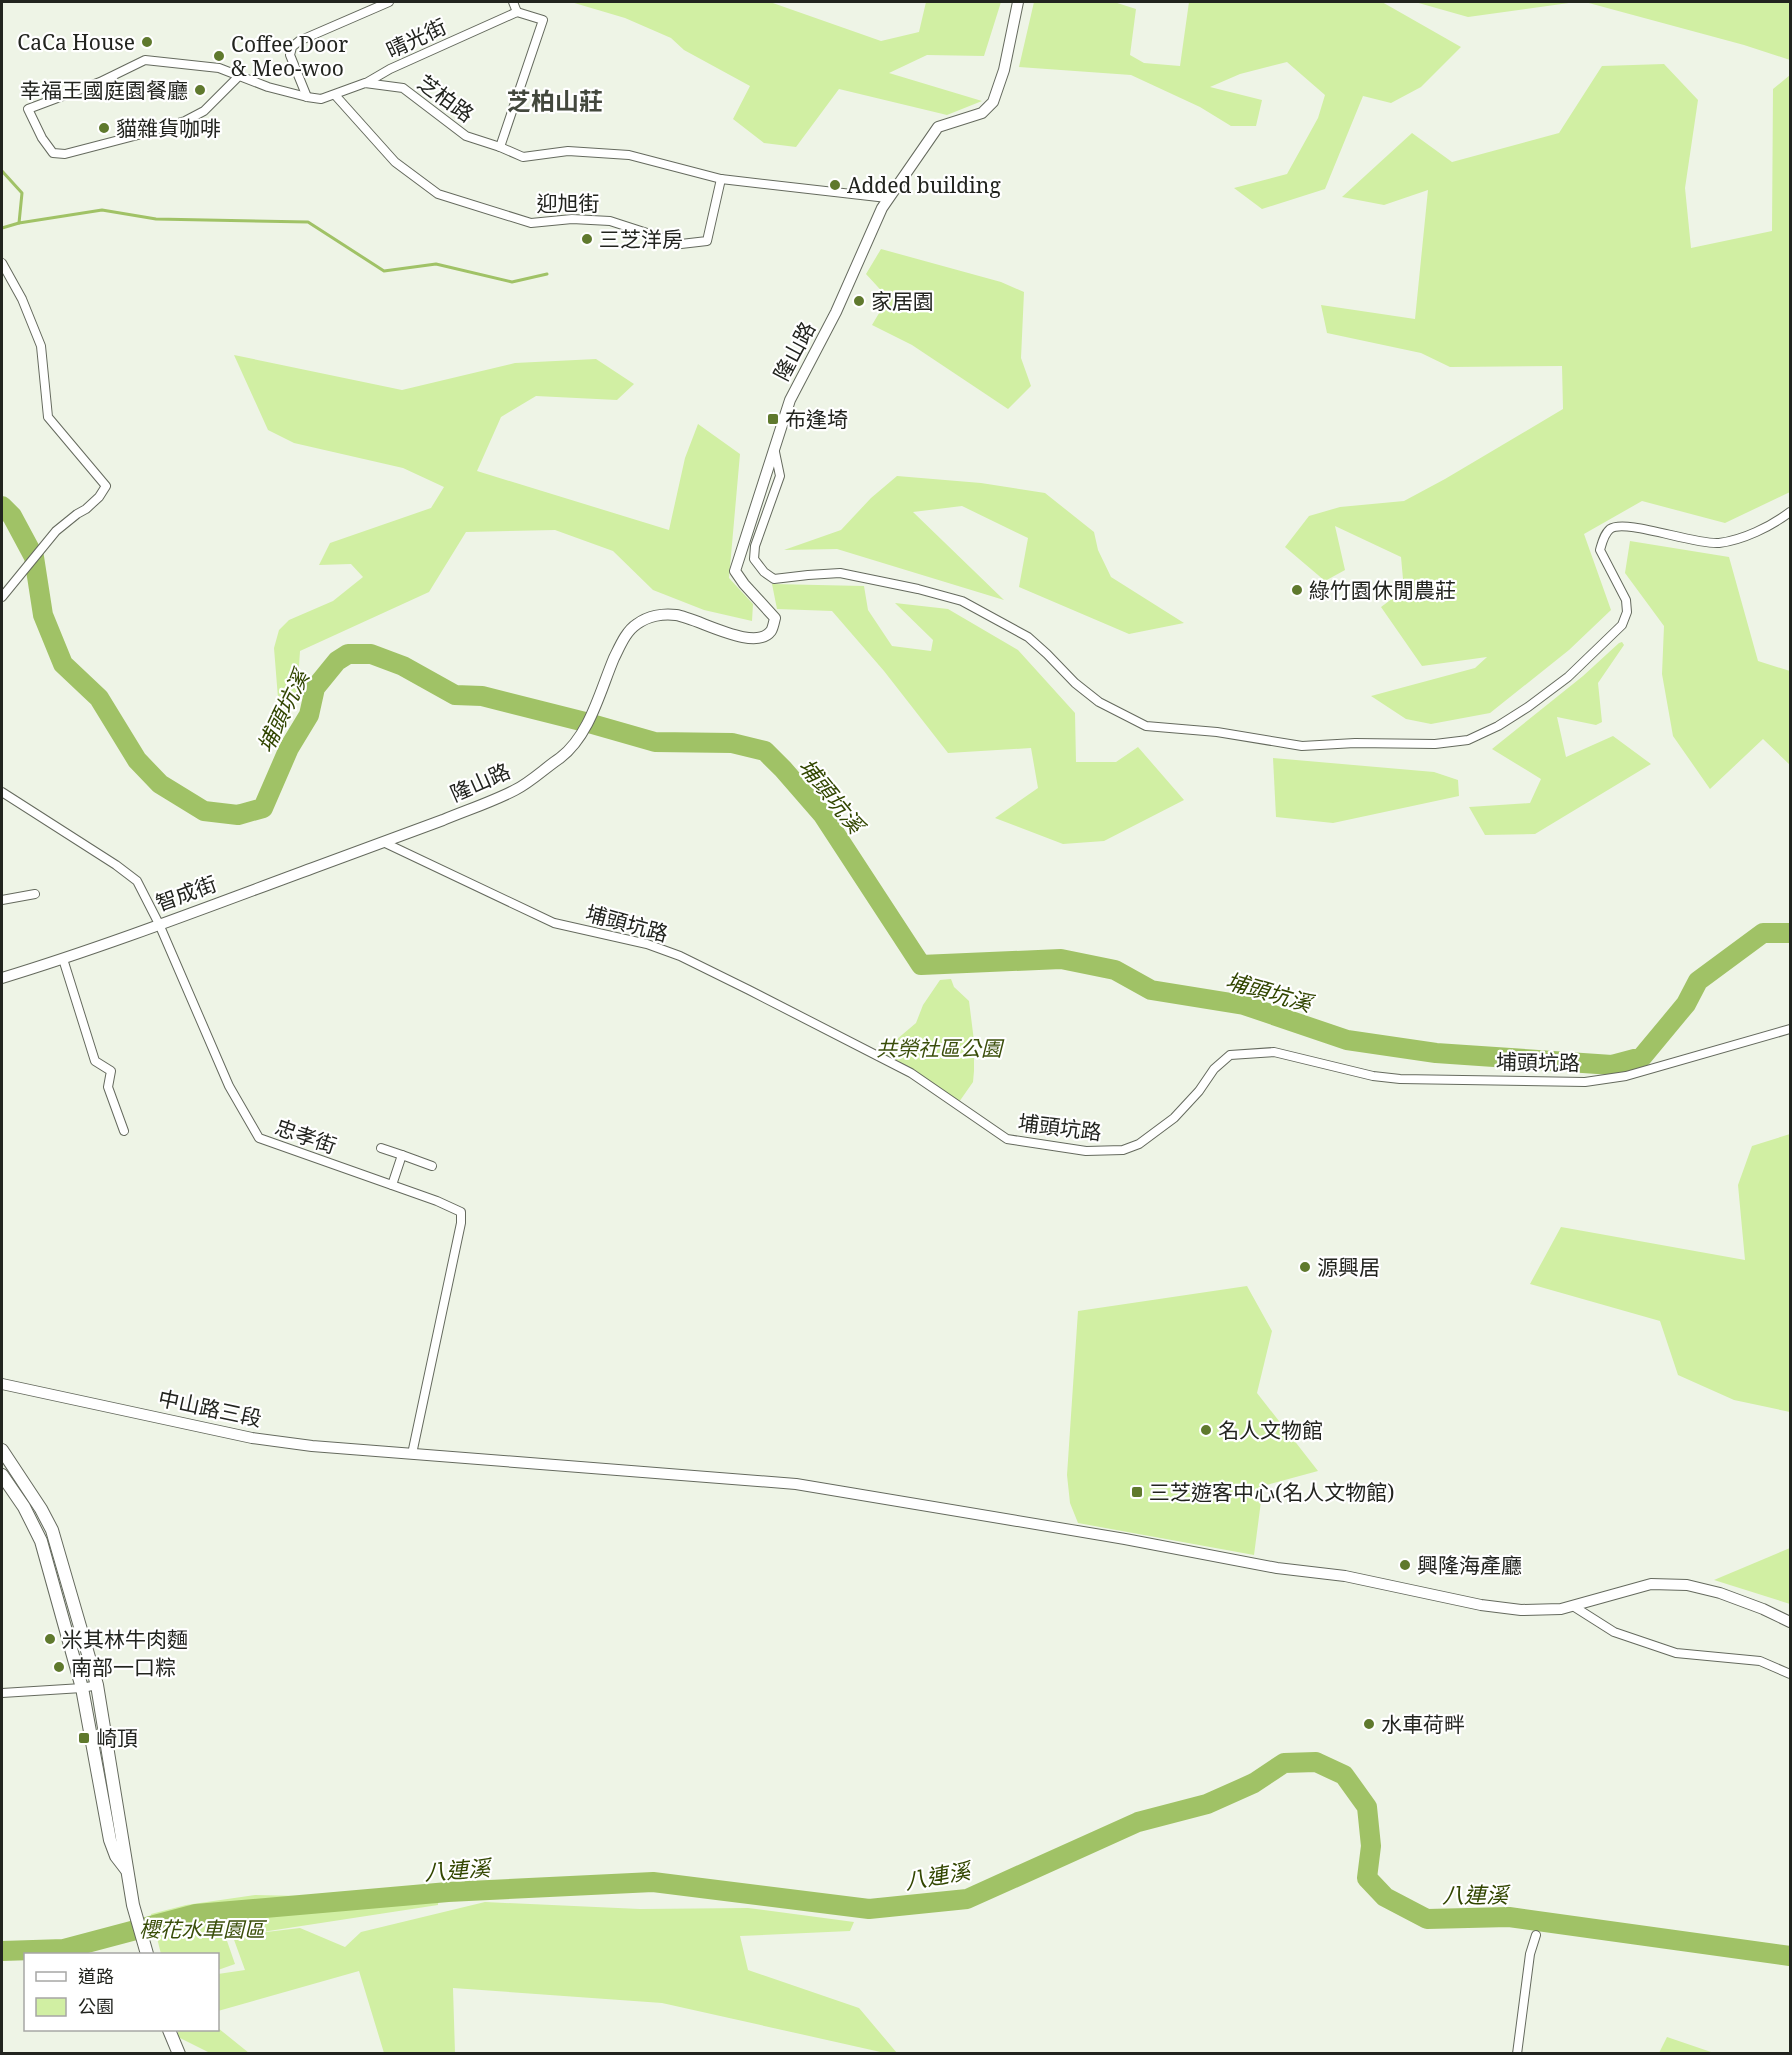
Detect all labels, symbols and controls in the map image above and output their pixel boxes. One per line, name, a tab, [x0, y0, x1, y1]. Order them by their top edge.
street label: 晴光街	[382, 12, 450, 64]
place label: CaCa House	[17, 28, 135, 56]
place label: Coffee Door & Meo-woo	[231, 30, 348, 82]
marker: CaCa House	[140, 35, 154, 49]
marker: Coffee Door & Meo-woo	[212, 49, 226, 63]
street label: 芝柏路	[412, 68, 480, 128]
place label: 幸福王國庭園餐廳	[20, 76, 188, 104]
marker: 幸福王國庭園餐廳	[193, 83, 207, 97]
district label: 芝柏山莊	[507, 84, 603, 117]
place label: 貓雜貨咖啡	[116, 114, 221, 142]
marker: 貓雜貨咖啡	[97, 121, 111, 135]
place label: Added building	[847, 171, 1001, 199]
marker: Added building	[828, 178, 842, 192]
street label: 迎旭街	[537, 189, 600, 217]
place label: 三芝洋房	[599, 225, 683, 253]
marker: 三芝洋房	[580, 232, 594, 246]
place label: 家居園	[871, 287, 934, 315]
marker: 家居園	[852, 294, 866, 308]
street label: 隆山路	[767, 317, 821, 385]
place label: 布逢埼	[785, 405, 848, 433]
marker: 布逢埼	[766, 412, 780, 426]
place label: 綠竹園休閒農莊	[1309, 576, 1456, 604]
marker: 綠竹園休閒農莊	[1290, 583, 1304, 597]
water label: 埔頭坑溪	[249, 662, 316, 757]
water label: 埔頭坑溪	[793, 751, 873, 841]
street label: 隆山路	[446, 756, 514, 808]
street label: 智成街	[152, 869, 220, 917]
street label: 埔頭坑路	[583, 899, 671, 947]
water label: 埔頭坑溪	[1223, 964, 1318, 1018]
park label: 共榮社區公園	[876, 1034, 1005, 1062]
street label: 埔頭坑路	[1496, 1047, 1580, 1077]
street label: 埔頭坑路	[1017, 1108, 1103, 1146]
street label: 忠孝街	[272, 1113, 340, 1159]
place label: 源興居	[1317, 1253, 1380, 1281]
marker: 源興居	[1298, 1260, 1312, 1274]
street label: 中山路三段	[156, 1383, 264, 1433]
place label: 名人文物館	[1218, 1416, 1323, 1444]
marker: 名人文物館	[1199, 1423, 1213, 1437]
place label: 三芝遊客中心(名人文物館)	[1149, 1478, 1395, 1506]
marker: 三芝遊客中心(名人文物館)	[1130, 1485, 1144, 1499]
place label: 興隆海產廳	[1417, 1551, 1522, 1579]
marker: 興隆海產廳	[1398, 1558, 1412, 1572]
place label: 米其林牛肉麵	[62, 1625, 188, 1653]
marker: 米其林牛肉麵	[43, 1632, 57, 1646]
place label: 南部一口粽	[71, 1653, 176, 1681]
marker: 南部一口粽	[52, 1660, 66, 1674]
place label: 水車荷畔	[1381, 1710, 1465, 1738]
marker: 水車荷畔	[1362, 1717, 1376, 1731]
place label: 崎頂	[96, 1724, 138, 1752]
marker: 崎頂	[77, 1731, 91, 1745]
water label: 八連溪	[423, 1852, 494, 1886]
water label: 八連溪	[902, 1854, 975, 1896]
water label: 八連溪	[1442, 1879, 1511, 1909]
park label: 櫻花水車園區	[139, 1915, 268, 1943]
legend	[24, 1953, 219, 2031]
text: 道路	[78, 1964, 114, 1988]
text: 公園	[78, 1994, 114, 2018]

